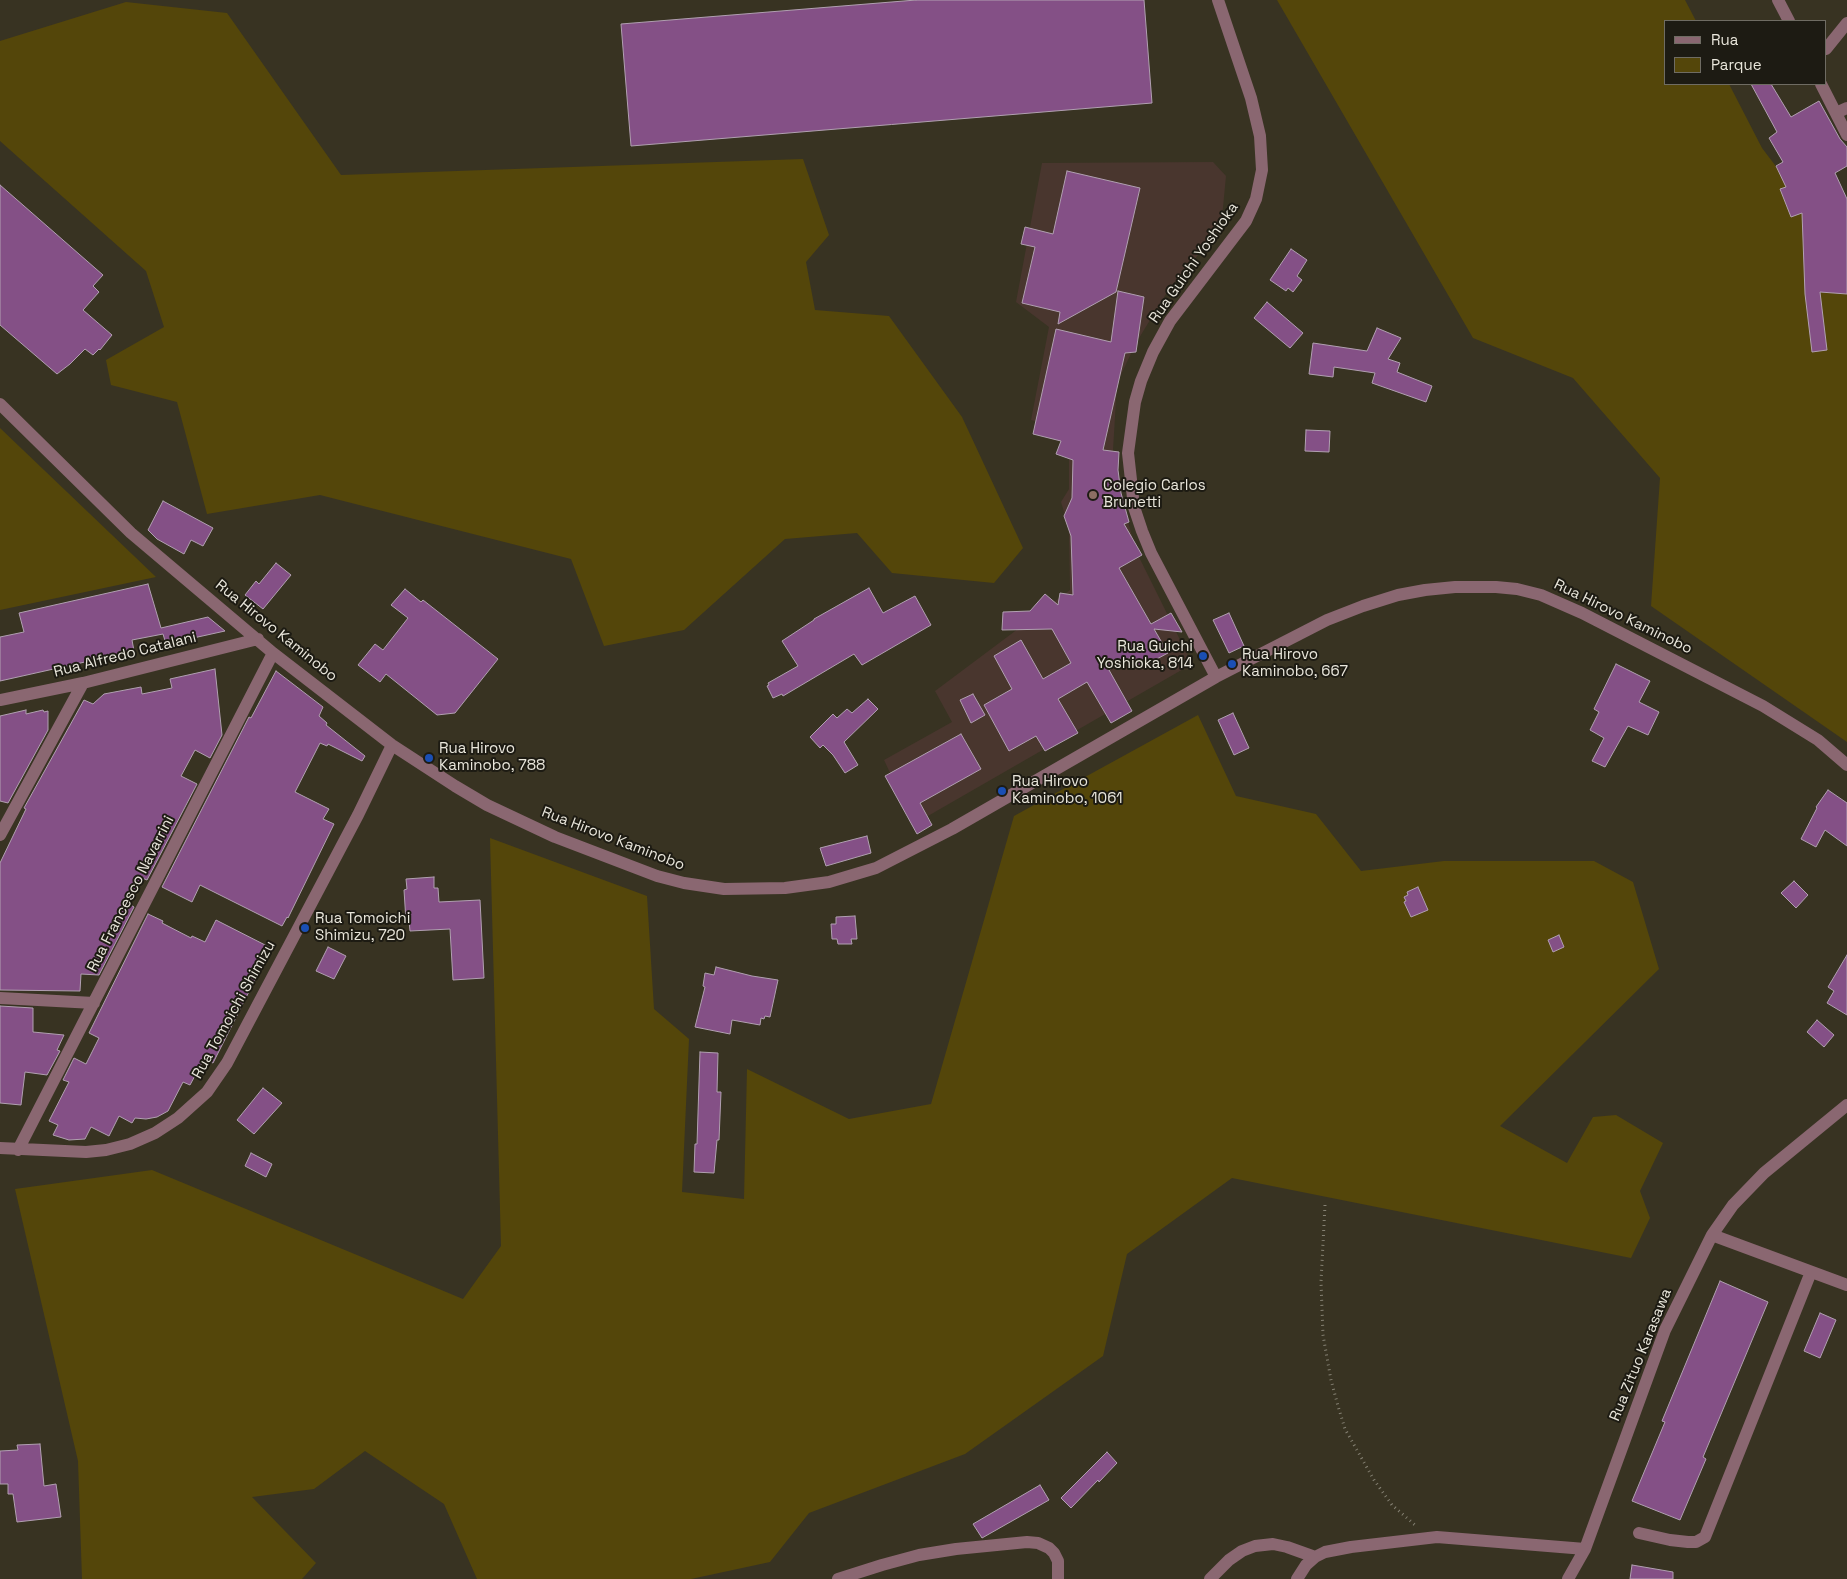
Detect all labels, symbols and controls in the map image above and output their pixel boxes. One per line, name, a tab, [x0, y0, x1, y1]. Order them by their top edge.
legend	[1664, 20, 1827, 85]
text: Rua	[1711, 30, 1738, 49]
text: Parque	[1711, 55, 1762, 74]
street label: Rua Guichi Yoshioka	[1146, 199, 1242, 327]
place label: Colegio Carlos Brunetti	[1103, 477, 1206, 512]
marker: Colegio Carlos Brunetti	[1087, 489, 1099, 501]
street label: Rua Hirovo Kaminobo	[211, 576, 341, 686]
street label: Rua Hirovo Kaminobo	[1551, 576, 1695, 658]
street label: Rua Alfredo Catalani	[52, 629, 198, 681]
place label: Rua Guichi Yoshioka, 814	[1097, 638, 1193, 673]
place label: Rua Hirovo Kaminobo, 667	[1242, 646, 1348, 681]
marker: Rua Guichi Yoshioka, 814	[1197, 650, 1209, 662]
marker: Rua Hirovo Kaminobo, 667	[1226, 658, 1238, 670]
place label: Rua Hirovo Kaminobo, 788	[439, 740, 545, 775]
marker: Rua Hirovo Kaminobo, 788	[423, 752, 435, 764]
place label: Rua Hirovo Kaminobo, 1061	[1012, 773, 1123, 808]
marker: Rua Hirovo Kaminobo, 1061	[996, 785, 1008, 797]
street label: Rua Hirovo Kaminobo	[539, 803, 687, 875]
street label: Rua Francesco Navarrini	[84, 813, 178, 975]
place label: Rua Tomoichi Shimizu, 720	[315, 910, 410, 945]
marker: Rua Tomoichi Shimizu, 720	[299, 922, 311, 934]
street label: Rua Tomoichi Shimizu	[189, 938, 279, 1082]
street label: Rua Zituo Karasawa	[1606, 1286, 1676, 1424]

